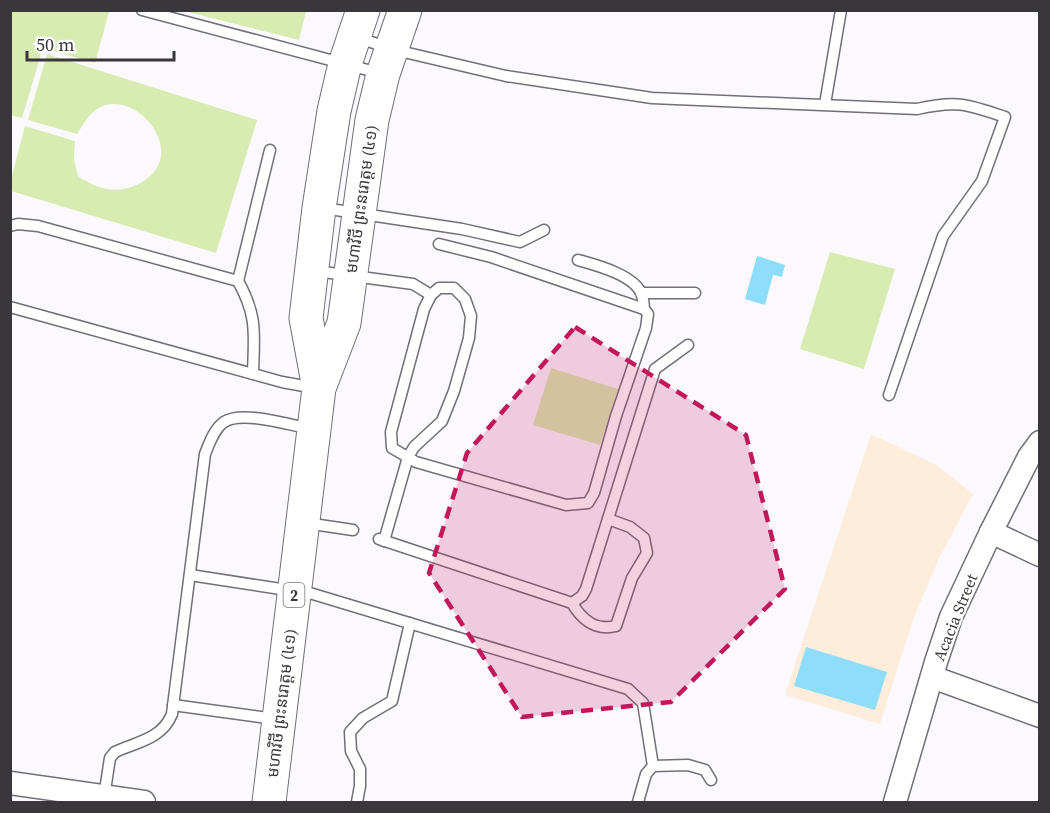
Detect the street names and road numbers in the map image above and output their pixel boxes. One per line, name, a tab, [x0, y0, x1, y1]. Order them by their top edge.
street label: មហាវិថី ព្រះនរោត្តម (៤១)	[340, 123, 382, 275]
street label: Acacia Street	[928, 569, 983, 664]
road number: 2	[284, 583, 304, 607]
street label: មហាវិថី ព្រះនរោត្តម (៤១)	[261, 627, 301, 779]

